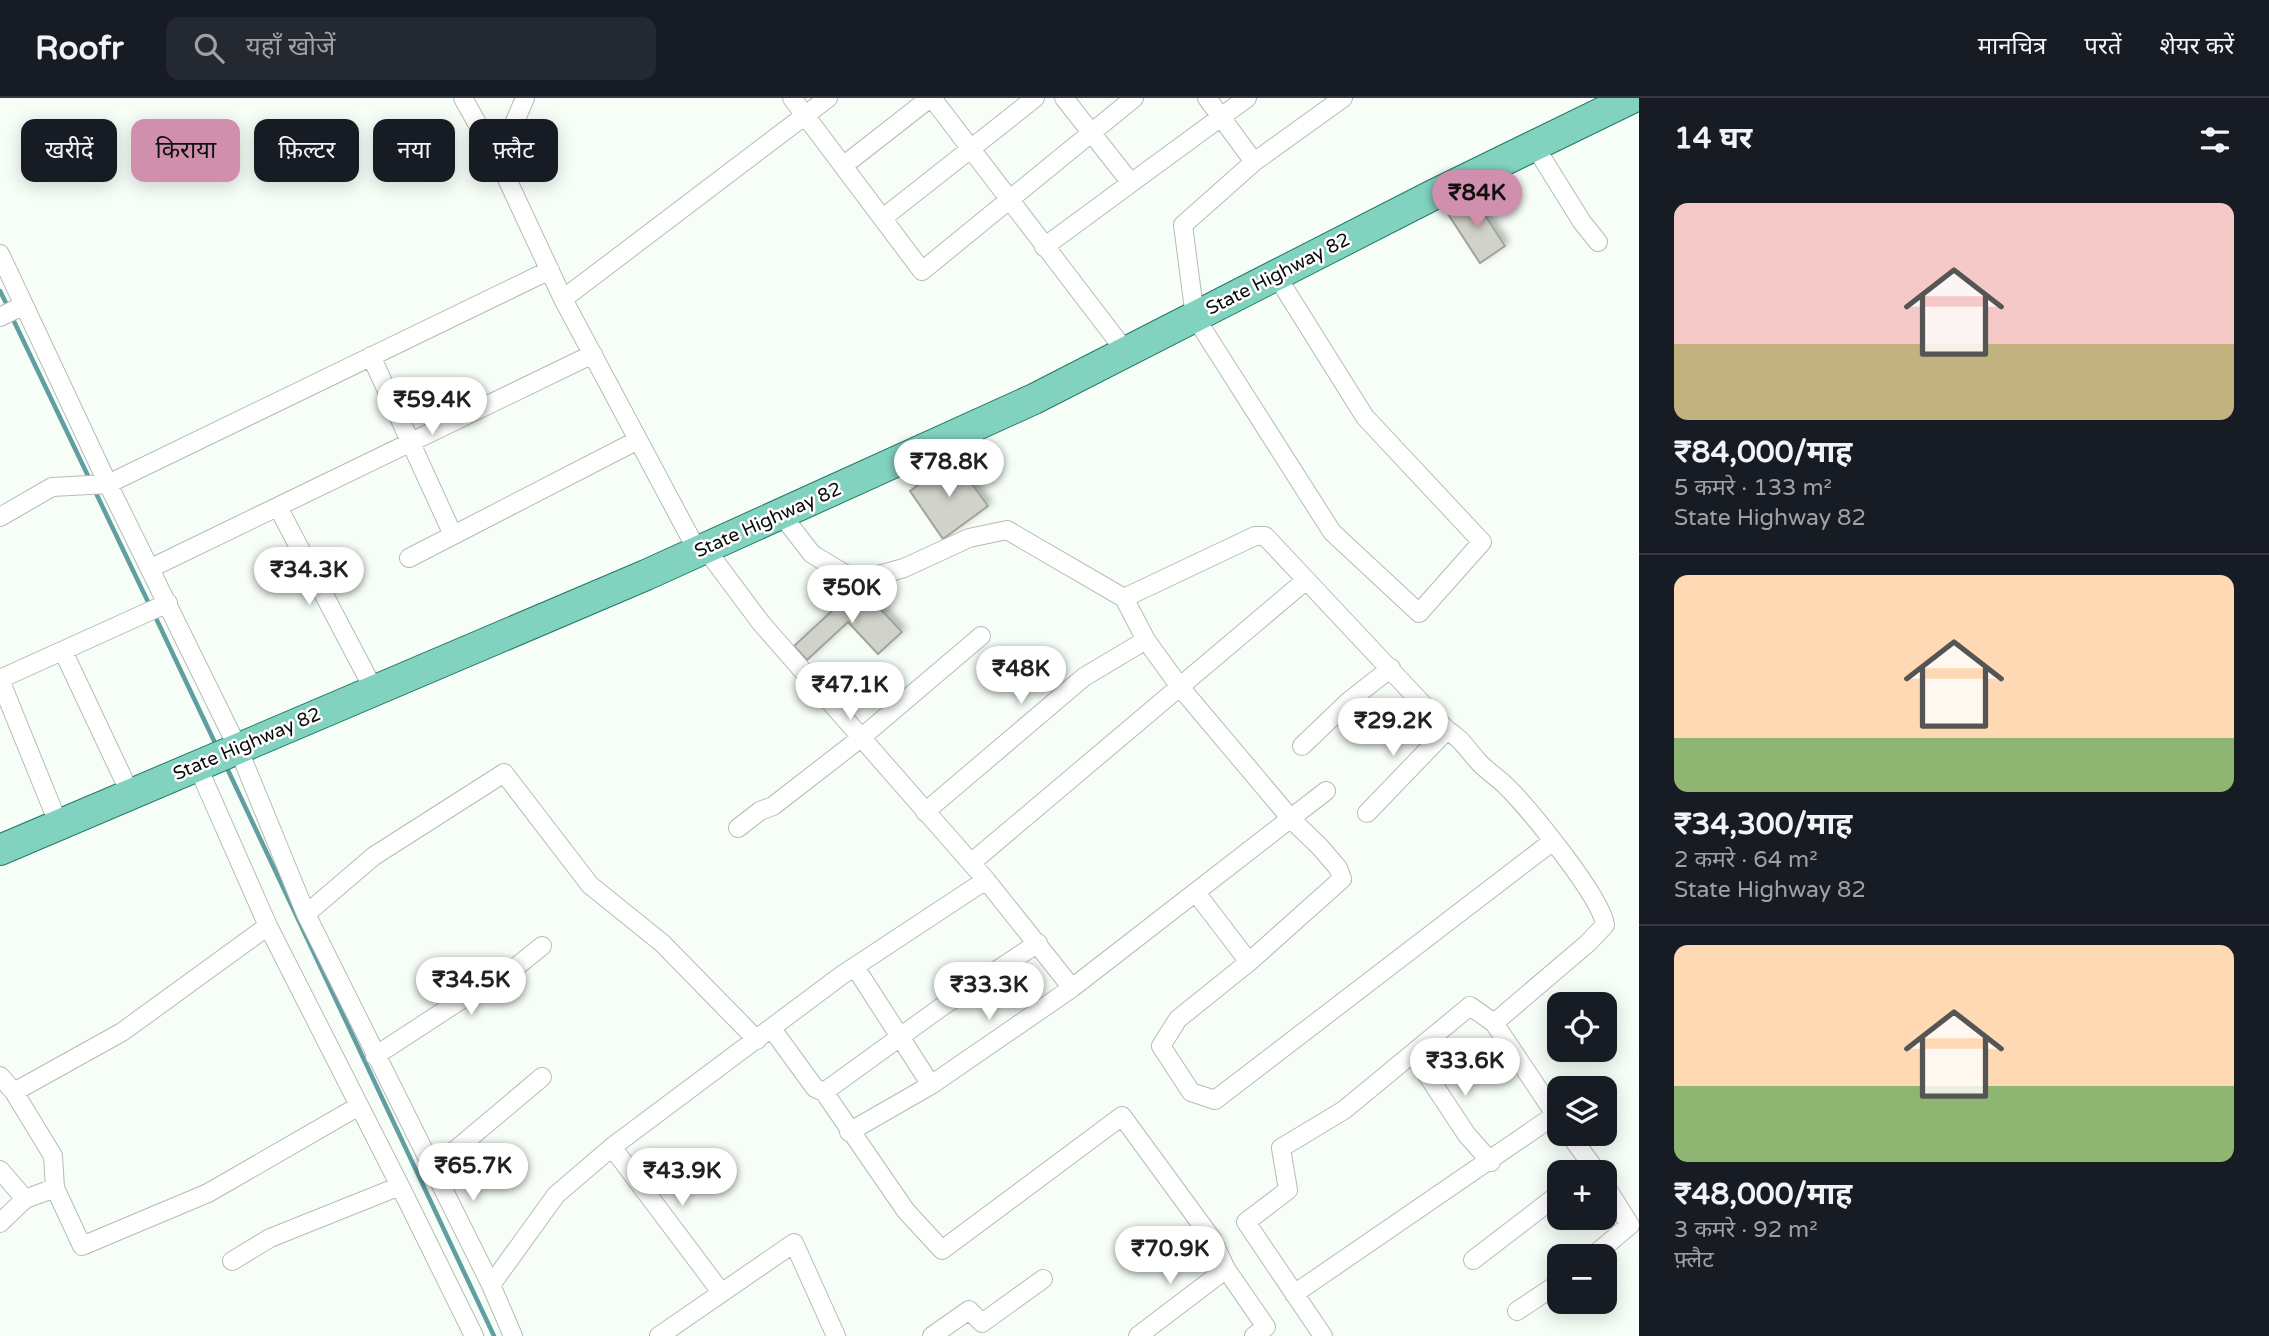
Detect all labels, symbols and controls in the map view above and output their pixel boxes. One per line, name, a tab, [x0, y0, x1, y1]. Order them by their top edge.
search box	[166, 17, 656, 80]
text: Roofr	[35, 29, 124, 68]
icon: search	[190, 29, 228, 67]
text: यहाँ खोजें	[246, 31, 335, 62]
text: मानचित्र	[1978, 32, 2046, 61]
text: परतें	[2084, 32, 2121, 61]
text: शेयर करें	[2159, 32, 2234, 61]
chip: खरीदें	[21, 119, 117, 182]
chip: किराया	[131, 119, 240, 182]
chip: फ़िल्टर	[254, 119, 359, 182]
chip: नया	[373, 119, 455, 182]
chip: फ़्लैट	[469, 119, 558, 182]
text: 14 घर	[1674, 120, 1752, 157]
icon: filters	[2196, 121, 2234, 159]
pin: ₹84K	[1436, 170, 1518, 230]
text: ₹84K	[1448, 179, 1506, 207]
street label: State Highway 82	[1202, 228, 1354, 320]
icon: home	[1891, 249, 2017, 375]
pin: ₹59.4K	[375, 378, 489, 437]
text: ₹59.4K	[393, 386, 471, 414]
text: ₹84,000/माह	[1674, 434, 1852, 471]
pin: ₹78.8K	[892, 440, 1006, 499]
text: ₹78.8K	[910, 448, 988, 476]
text: 5 कमरे · 133 m²	[1674, 474, 1832, 502]
street label: State Highway 82	[691, 478, 845, 562]
text: State Highway 82	[1674, 504, 1866, 532]
pin: ₹34.3K	[252, 547, 366, 607]
text: ₹34.3K	[270, 556, 348, 584]
pin: ₹50K	[811, 566, 893, 625]
text: ₹50K	[823, 574, 881, 602]
icon: home	[1891, 621, 2017, 747]
pin: ₹48K	[980, 646, 1062, 706]
text: ₹48K	[992, 655, 1050, 683]
pin: ₹47.1K	[793, 662, 907, 722]
text: ₹47.1K	[811, 671, 889, 699]
pin: ₹29.2K	[1336, 698, 1450, 758]
street label: State Highway 82	[170, 703, 324, 785]
text: ₹29.2K	[1354, 707, 1432, 735]
text: ₹34,300/माह	[1674, 806, 1852, 843]
text: 2 कमरे · 64 m²	[1674, 846, 1818, 874]
text: State Highway 82	[1674, 876, 1866, 904]
pin: ₹34.5K	[414, 958, 528, 1017]
pin: ₹33.3K	[932, 962, 1046, 1022]
text: ₹34.5K	[432, 966, 510, 994]
text: ₹33.3K	[950, 971, 1028, 999]
icon: home	[1891, 991, 2017, 1117]
map controls	[1547, 992, 1617, 1314]
button: locate	[1547, 992, 1617, 1062]
pin: ₹33.6K	[1408, 1038, 1522, 1098]
text: ₹33.6K	[1426, 1047, 1504, 1075]
button: layers	[1547, 1076, 1617, 1146]
pin: ₹65.7K	[416, 1144, 530, 1203]
pin: ₹43.9K	[625, 1148, 739, 1208]
text: ₹65.7K	[434, 1152, 512, 1180]
text: ₹43.9K	[643, 1157, 721, 1185]
button: +	[1547, 1160, 1617, 1230]
text: ₹48,000/माह	[1674, 1176, 1852, 1213]
text: 3 कमरे · 92 m²	[1674, 1216, 1818, 1244]
pin: ₹70.9K	[1113, 1226, 1227, 1286]
text: ₹70.9K	[1131, 1235, 1209, 1263]
button: −	[1547, 1244, 1617, 1314]
text: फ़्लैट	[1674, 1246, 1714, 1274]

